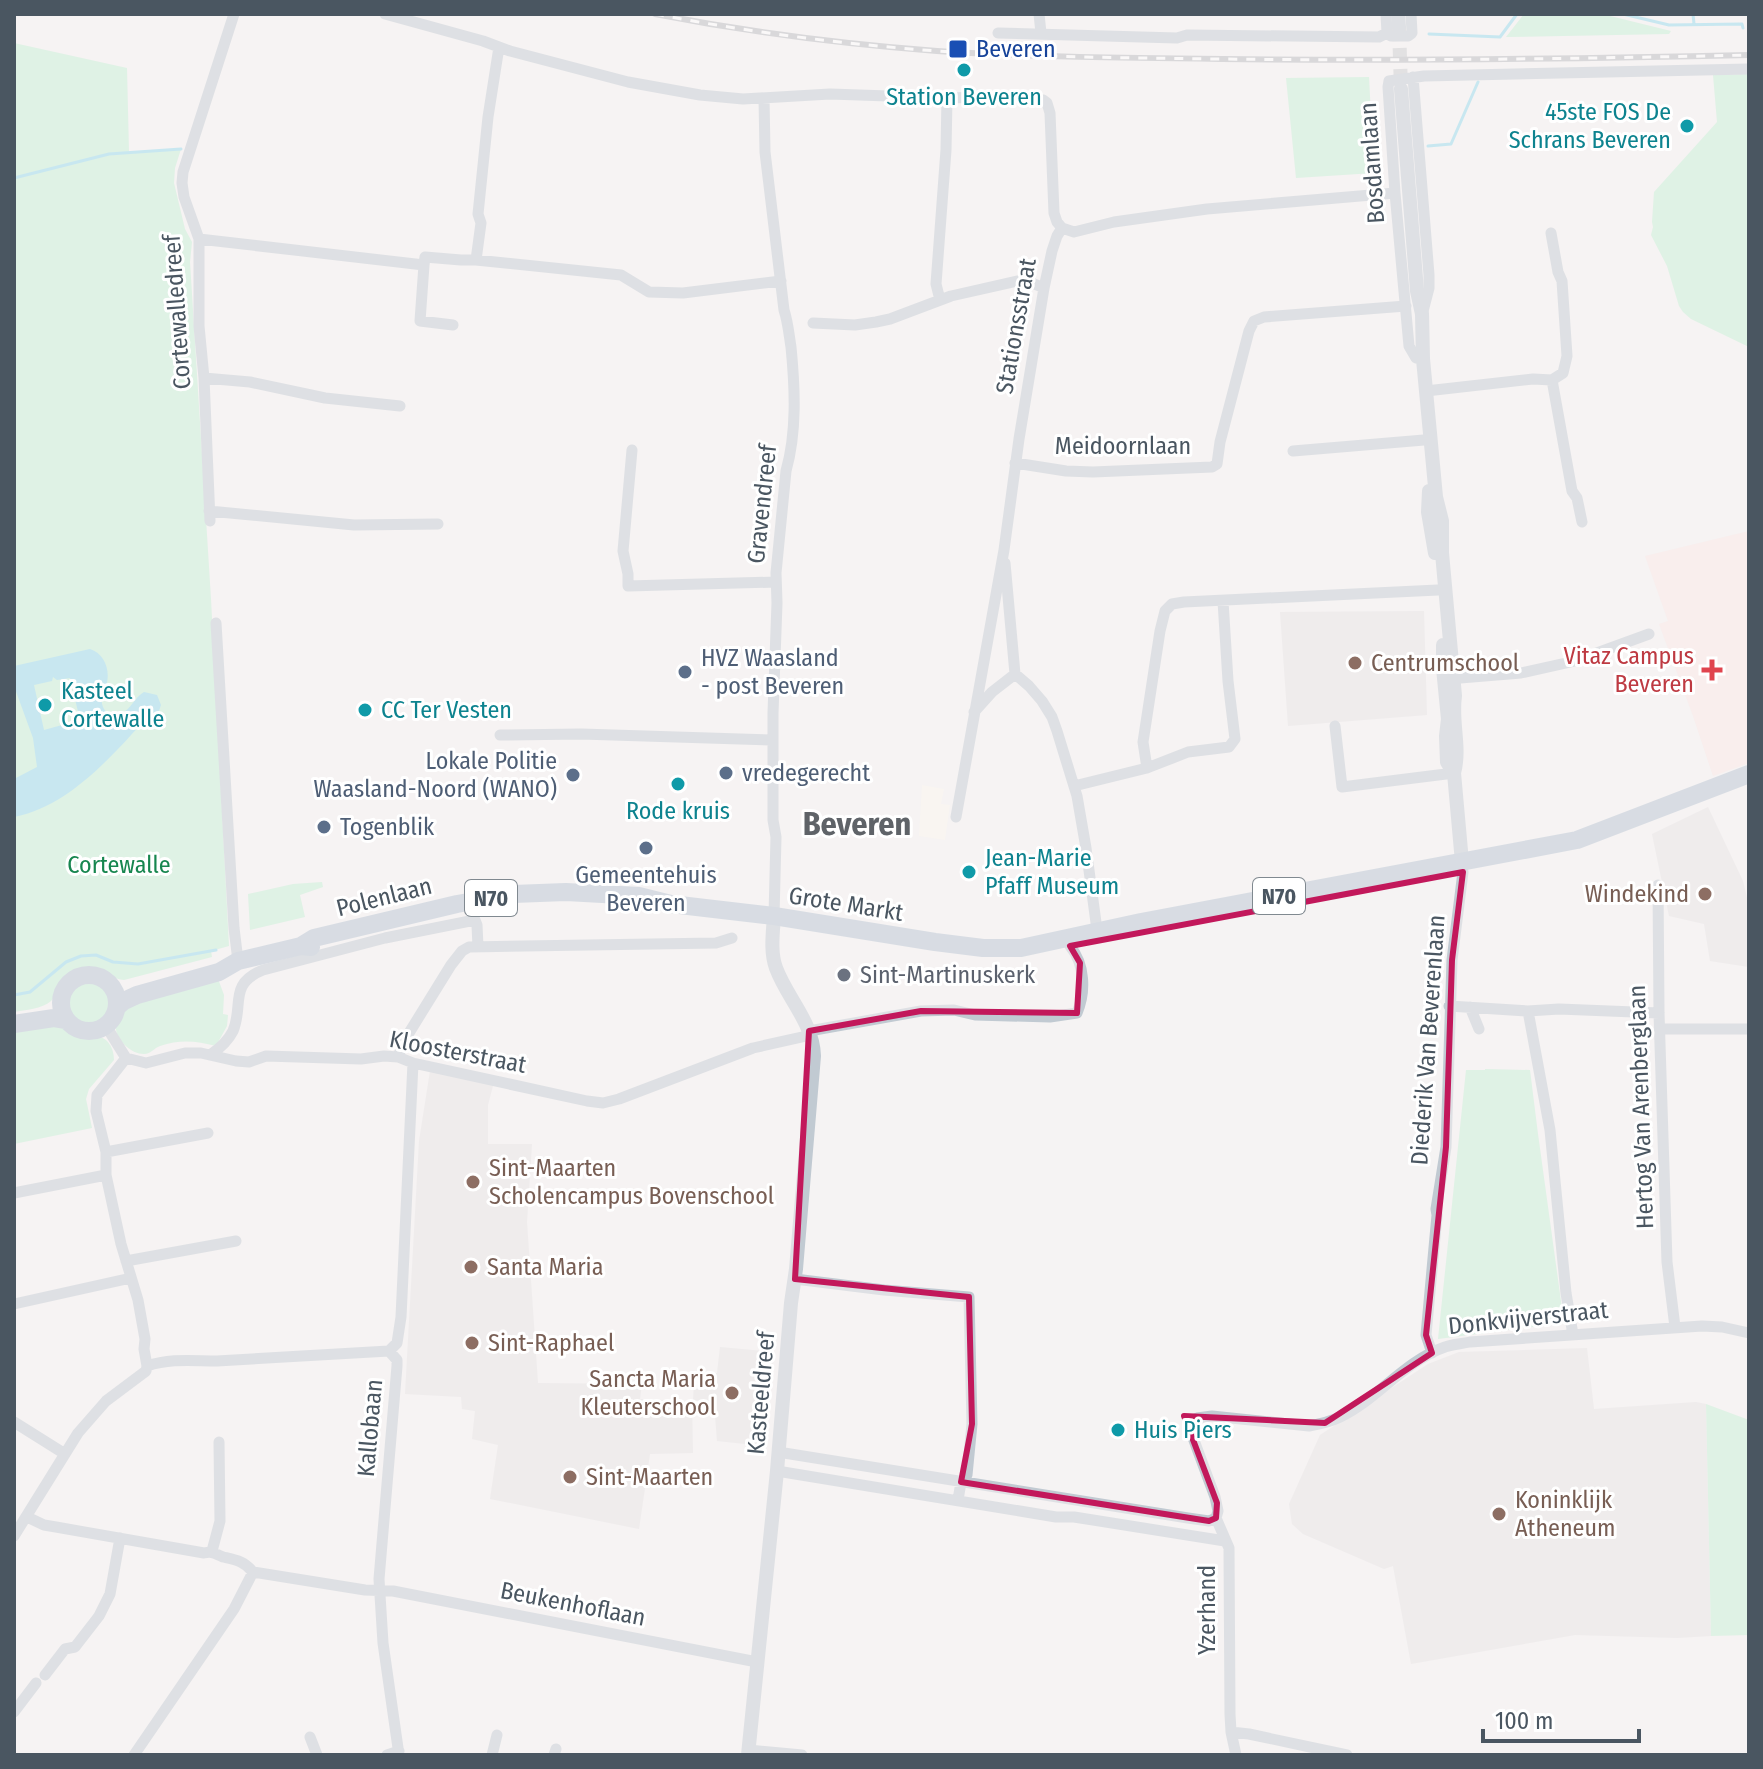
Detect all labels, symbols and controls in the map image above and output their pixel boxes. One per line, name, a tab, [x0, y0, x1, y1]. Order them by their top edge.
place label: Beveren	[976, 35, 1056, 63]
marker: Beveren	[947, 38, 969, 60]
marker: Station Beveren	[955, 61, 973, 79]
place label: Station Beveren	[886, 83, 1042, 111]
place label: 45ste FOS De Schrans Beveren	[1509, 98, 1671, 154]
street label: Bosdamlaan	[1354, 101, 1390, 225]
marker: 45ste FOS De Schrans Beveren	[1678, 117, 1696, 135]
street label: Cortewalledreef	[158, 232, 196, 390]
street label: Stationsstraat	[990, 256, 1042, 396]
street label: Meidoornlaan	[1055, 432, 1191, 460]
street label: Gravendreef	[742, 441, 782, 565]
place label: Vitaz Campus Beveren	[1563, 642, 1694, 698]
place label: HVZ Waasland - post Beveren	[701, 644, 844, 700]
place label: Centrumschool	[1371, 649, 1519, 677]
marker: Centrumschool	[1346, 654, 1364, 672]
marker: Vitaz Campus Beveren	[1701, 659, 1723, 681]
marker: HVZ Waasland - post Beveren	[676, 663, 694, 681]
place label: Kasteel Cortewalle	[61, 677, 164, 733]
marker: Kasteel Cortewalle	[36, 696, 54, 714]
place label: CC Ter Vesten	[381, 696, 512, 724]
marker: CC Ter Vesten	[356, 701, 374, 719]
place label: Lokale Politie Waasland-Noord (WANO)	[313, 747, 557, 803]
place label: vredegerecht	[742, 759, 870, 787]
marker: vredegerecht	[717, 764, 735, 782]
marker: Lokale Politie Waasland-Noord (WANO)	[564, 766, 582, 784]
marker: Rode kruis	[669, 775, 687, 793]
place label: Rode kruis	[626, 797, 730, 825]
district label: Beveren	[803, 805, 911, 843]
place label: Togenblik	[340, 813, 435, 841]
marker: Togenblik	[315, 818, 333, 836]
marker: Gemeentehuis Beveren	[637, 839, 655, 857]
place label: Jean-Marie Pfaff Museum	[985, 844, 1119, 900]
park label: Cortewalle	[67, 851, 171, 879]
place label: Gemeentehuis Beveren	[575, 861, 717, 917]
marker: Jean-Marie Pfaff Museum	[960, 863, 978, 881]
street label: Polenlaan	[333, 872, 435, 922]
road number: N70	[1253, 878, 1305, 914]
road number: N70	[465, 880, 517, 916]
place label: Windekind	[1585, 880, 1689, 908]
street label: Grote Markt	[787, 881, 905, 927]
marker: Windekind	[1696, 885, 1714, 903]
street label: Diederik Van Beverenlaan	[1405, 914, 1451, 1166]
place label: Sint-Martinuskerk	[860, 961, 1036, 989]
marker: Sint-Martinuskerk	[835, 966, 853, 984]
street label: Hertog Van Arenberglaan	[1623, 985, 1659, 1229]
street label: Kloosterstraat	[387, 1025, 529, 1079]
place label: Sint-Maarten Scholencampus Bovenschool	[489, 1154, 774, 1210]
marker: Sint-Maarten Scholencampus Bovenschool	[464, 1173, 482, 1191]
place label: Santa Maria	[487, 1253, 603, 1281]
marker: Santa Maria	[462, 1258, 480, 1276]
street label: Donkvijverstraat	[1447, 1296, 1609, 1340]
place label: Sint-Raphael	[488, 1329, 614, 1357]
street label: Kasteeldreef	[742, 1329, 780, 1456]
marker: Sint-Raphael	[463, 1334, 481, 1352]
place label: Sancta Maria Kleuterschool	[581, 1365, 716, 1421]
street label: Kallobaan	[352, 1378, 388, 1478]
marker: Sancta Maria Kleuterschool	[723, 1384, 741, 1402]
place label: Huis Piers	[1134, 1416, 1232, 1444]
marker: Huis Piers	[1109, 1421, 1127, 1439]
place label: Sint-Maarten	[586, 1463, 713, 1491]
marker: Sint-Maarten	[561, 1468, 579, 1486]
place label: Koninklijk Atheneum	[1515, 1486, 1616, 1542]
marker: Koninklijk Atheneum	[1490, 1505, 1508, 1523]
street label: Yzerhand	[1193, 1565, 1221, 1655]
street label: Beukenhoflaan	[498, 1576, 648, 1632]
scale bar	[1483, 1693, 1639, 1743]
text: 100 m	[1495, 1707, 1553, 1735]

